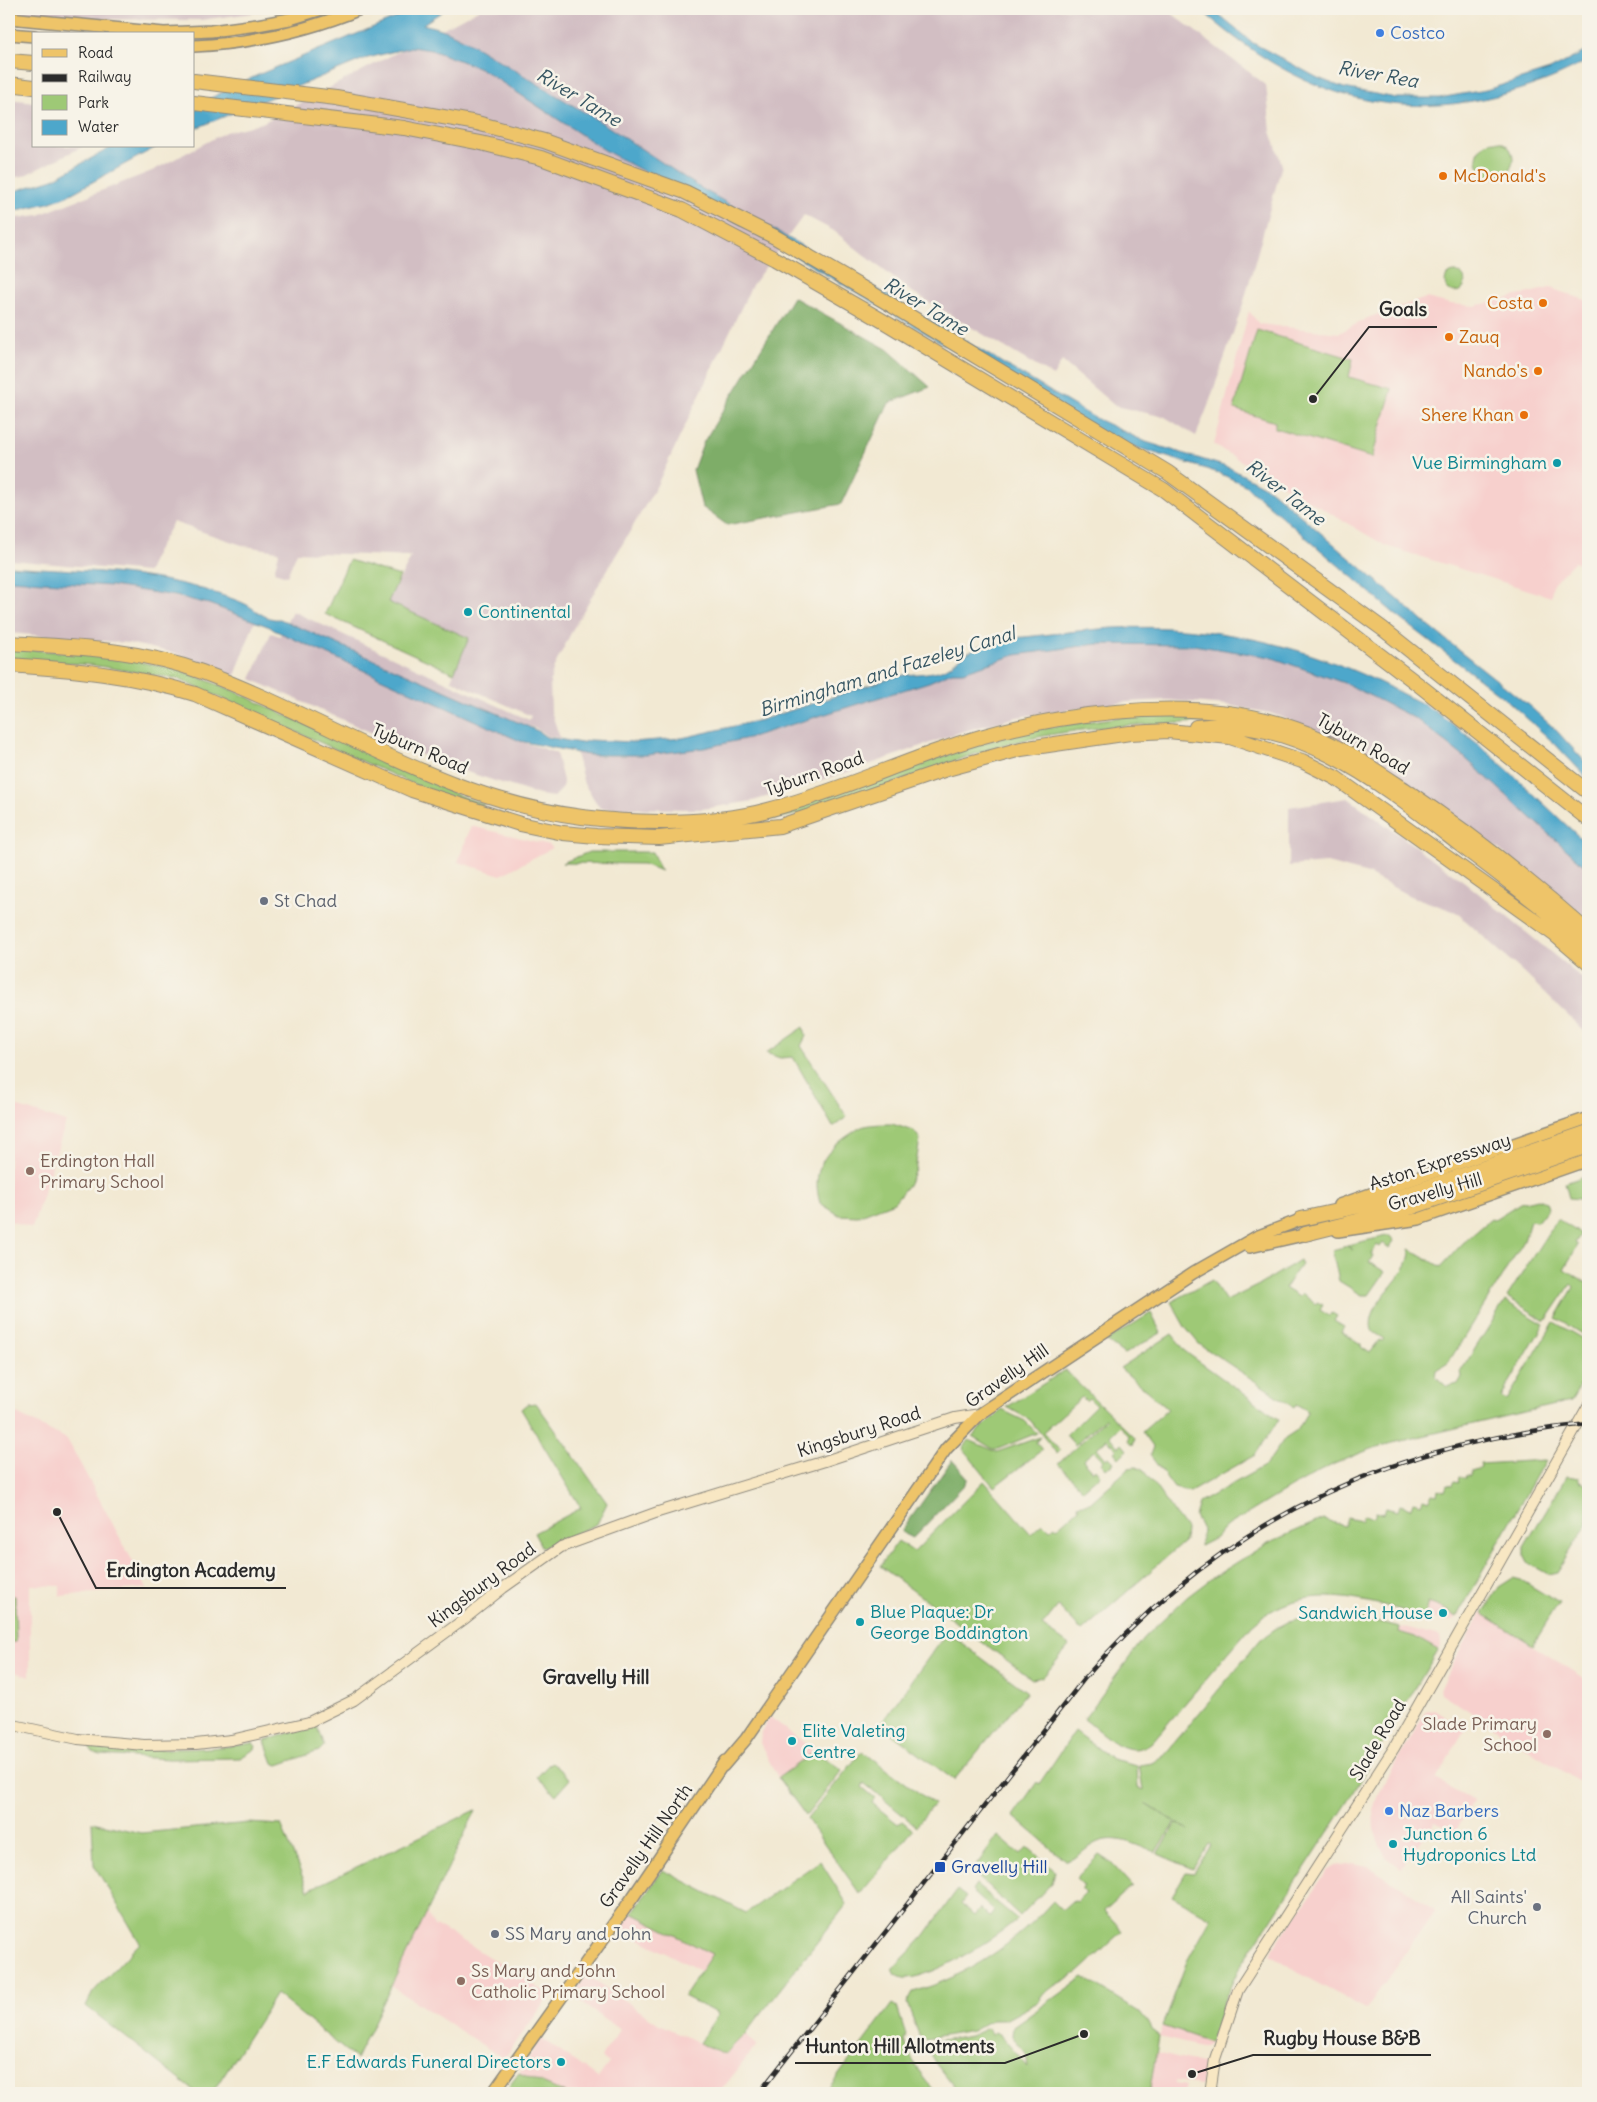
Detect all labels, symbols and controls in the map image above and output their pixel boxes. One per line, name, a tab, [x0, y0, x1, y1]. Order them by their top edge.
place label: Costco	[1390, 21, 1445, 44]
marker: Costco	[1374, 27, 1386, 39]
legend	[32, 32, 195, 148]
text: Road	[78, 43, 113, 62]
water label: River Rea	[1336, 55, 1421, 93]
water label: River Tame	[532, 62, 627, 133]
text: Railway	[78, 67, 132, 86]
text: Park	[78, 93, 109, 112]
text: Water	[78, 117, 119, 136]
place label: McDonald's	[1453, 164, 1546, 187]
marker: McDonald's	[1437, 170, 1449, 182]
water label: River Tame	[879, 271, 974, 342]
place label: Costa	[1487, 291, 1533, 314]
callout: Goals	[1369, 293, 1437, 327]
text: Goals	[1379, 297, 1427, 321]
marker: Costa	[1537, 297, 1549, 309]
place label: Zauq	[1459, 325, 1500, 348]
marker: Zauq	[1443, 331, 1455, 343]
place label: Nando's	[1463, 359, 1528, 382]
marker: Nando's	[1532, 365, 1544, 377]
place label: Shere Khan	[1421, 403, 1514, 426]
marker: Shere Khan	[1518, 409, 1530, 421]
place label: Vue Birmingham	[1412, 451, 1547, 474]
water label: River Tame	[1241, 453, 1332, 532]
marker: Vue Birmingham	[1551, 457, 1563, 469]
place label: Continental	[478, 600, 571, 623]
marker: Continental	[462, 606, 474, 618]
water label: Birmingham and Fazeley Canal	[756, 620, 1020, 721]
street label: Tyburn Road	[1313, 708, 1414, 780]
street label: Tyburn Road	[368, 718, 473, 779]
street label: Tyburn Road	[761, 746, 867, 801]
place label: St Chad	[274, 889, 337, 912]
marker: St Chad	[258, 895, 270, 907]
street label: Aston Expressway	[1366, 1128, 1514, 1195]
place label: Erdington Hall Primary School	[40, 1149, 164, 1193]
marker: Erdington Hall Primary School	[24, 1165, 36, 1177]
street label: Gravelly Hill	[1385, 1167, 1484, 1216]
street label: Gravelly Hill	[961, 1339, 1053, 1413]
street label: Kingsbury Road	[794, 1401, 924, 1462]
street label: Kingsbury Road	[424, 1537, 540, 1632]
callout: Erdington Academy	[96, 1554, 286, 1588]
text: Erdington Academy	[106, 1558, 276, 1582]
place label: Blue Plaque: Dr George Boddington	[870, 1600, 1028, 1644]
place label: Sandwich House	[1298, 1601, 1433, 1624]
marker: Sandwich House	[1437, 1607, 1449, 1619]
marker: Blue Plaque: Dr George Boddington	[854, 1616, 866, 1628]
district label: Gravelly Hill	[542, 1664, 650, 1689]
street label: Slade Road	[1344, 1694, 1411, 1785]
place label: Slade Primary School	[1422, 1712, 1537, 1756]
place label: Elite Valeting Centre	[802, 1719, 906, 1763]
marker: Slade Primary School	[1541, 1728, 1553, 1740]
marker: Elite Valeting Centre	[786, 1735, 798, 1747]
street label: Gravelly Hill North	[594, 1779, 697, 1912]
place label: Naz Barbers	[1399, 1799, 1499, 1822]
marker: Naz Barbers	[1383, 1805, 1395, 1817]
place label: Junction 6 Hydroponics Ltd	[1403, 1822, 1537, 1866]
marker: Junction 6 Hydroponics Ltd	[1387, 1838, 1399, 1850]
place label: Gravelly Hill	[951, 1855, 1047, 1878]
marker: Gravelly Hill	[933, 1860, 947, 1874]
place label: All Saints' Church	[1451, 1885, 1527, 1929]
marker: All Saints' Church	[1531, 1901, 1543, 1913]
place label: SS Mary and John	[505, 1922, 652, 1945]
marker: SS Mary and John	[489, 1928, 501, 1940]
place label: Ss Mary and John Catholic Primary School	[471, 1959, 665, 2003]
marker: Ss Mary and John Catholic Primary School	[455, 1975, 467, 1987]
callout: Rugby House B&B	[1253, 2021, 1431, 2055]
text: Rugby House B&B	[1263, 2026, 1421, 2050]
callout: Hunton Hill Allotments	[795, 2029, 1005, 2063]
text: Hunton Hill Allotments	[805, 2034, 995, 2058]
place label: E.F Edwards Funeral Directors	[307, 2050, 551, 2073]
marker: E.F Edwards Funeral Directors	[555, 2056, 567, 2068]

